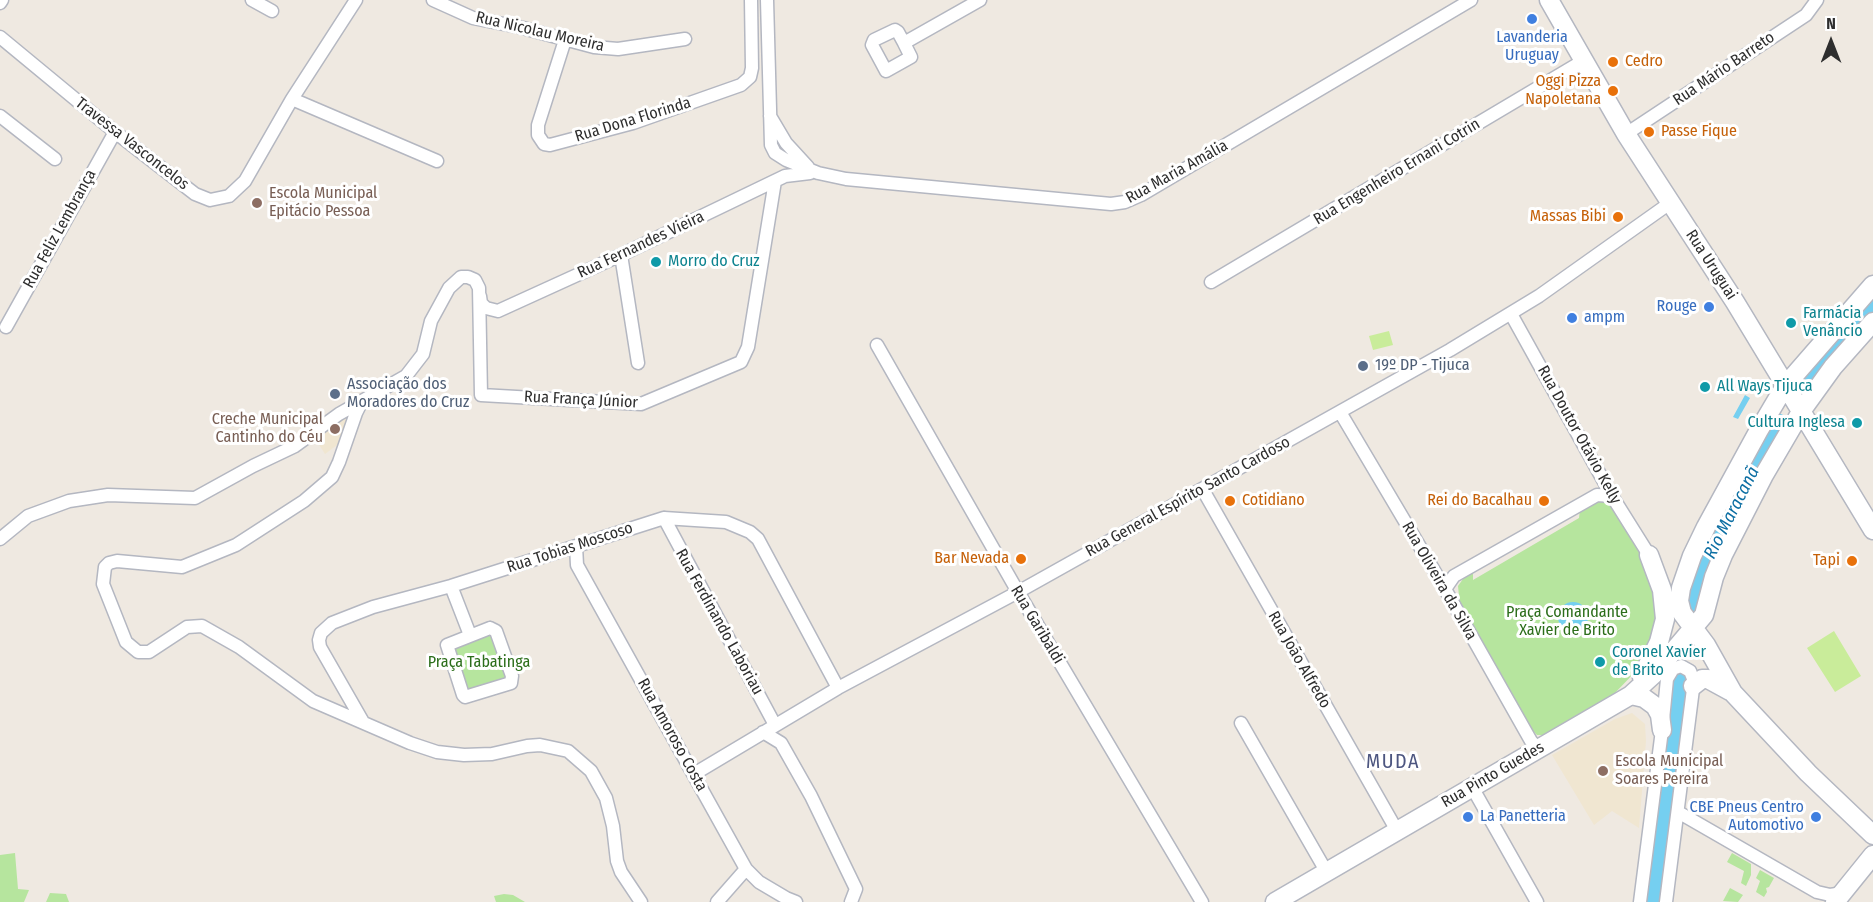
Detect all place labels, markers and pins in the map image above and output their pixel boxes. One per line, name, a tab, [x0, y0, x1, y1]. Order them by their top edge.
marker: Lavanderia Uruguay	[1525, 12, 1539, 26]
place label: Lavanderia Uruguay	[1496, 28, 1568, 66]
place label: Cedro	[1625, 52, 1663, 72]
marker: Cedro	[1606, 55, 1620, 69]
place label: Oggi Pizza Napoletana	[1525, 72, 1601, 110]
marker: Oggi Pizza Napoletana	[1606, 84, 1620, 98]
place label: Passe Fique	[1661, 122, 1737, 142]
marker: Passe Fique	[1642, 125, 1656, 139]
place label: Escola Municipal Epitácio Pessoa	[269, 184, 377, 222]
marker: Escola Municipal Epitácio Pessoa	[250, 196, 264, 210]
place label: Massas Bibi	[1530, 207, 1606, 227]
marker: Massas Bibi	[1611, 210, 1625, 224]
place label: Morro do Cruz	[668, 252, 760, 272]
marker: Morro do Cruz	[649, 255, 663, 269]
place label: Rouge	[1657, 297, 1697, 317]
marker: Rouge	[1702, 300, 1716, 314]
place label: Farmácia Venâncio	[1803, 304, 1863, 342]
place label: ampm	[1584, 308, 1625, 328]
marker: ampm	[1565, 311, 1579, 325]
marker: Farmácia Venâncio	[1784, 316, 1798, 330]
place label: 19º DP - Tijuca	[1375, 356, 1469, 376]
marker: 19º DP - Tijuca	[1356, 359, 1370, 373]
place label: Associação dos Moradores do Cruz	[347, 375, 469, 413]
place label: All Ways Tijuca	[1717, 377, 1813, 397]
marker: All Ways Tijuca	[1698, 380, 1712, 394]
marker: Associação dos Moradores do Cruz	[328, 387, 342, 401]
place label: Creche Municipal Cantinho do Céu	[212, 410, 323, 448]
place label: Cultura Inglesa	[1748, 413, 1845, 433]
marker: Cultura Inglesa	[1850, 416, 1864, 430]
marker: Creche Municipal Cantinho do Céu	[328, 422, 342, 436]
place label: Cotidiano	[1242, 491, 1305, 511]
place label: Rei do Bacalhau	[1427, 491, 1532, 511]
marker: Cotidiano	[1223, 494, 1237, 508]
marker: Rei do Bacalhau	[1537, 494, 1551, 508]
place label: Bar Nevada	[934, 549, 1009, 569]
place label: Tapi	[1813, 551, 1840, 571]
marker: Bar Nevada	[1014, 552, 1028, 566]
marker: Tapi	[1845, 554, 1859, 568]
place label: Coronel Xavier de Brito	[1612, 643, 1706, 681]
marker: Coronel Xavier de Brito	[1593, 655, 1607, 669]
place label: Escola Municipal Soares Pereira	[1615, 752, 1723, 790]
marker: Escola Municipal Soares Pereira	[1596, 764, 1610, 778]
place label: CBE Pneus Centro Automotivo	[1690, 798, 1804, 836]
place label: La Panetteria	[1480, 807, 1566, 827]
marker: La Panetteria	[1461, 810, 1475, 824]
marker: CBE Pneus Centro Automotivo	[1809, 810, 1823, 824]

